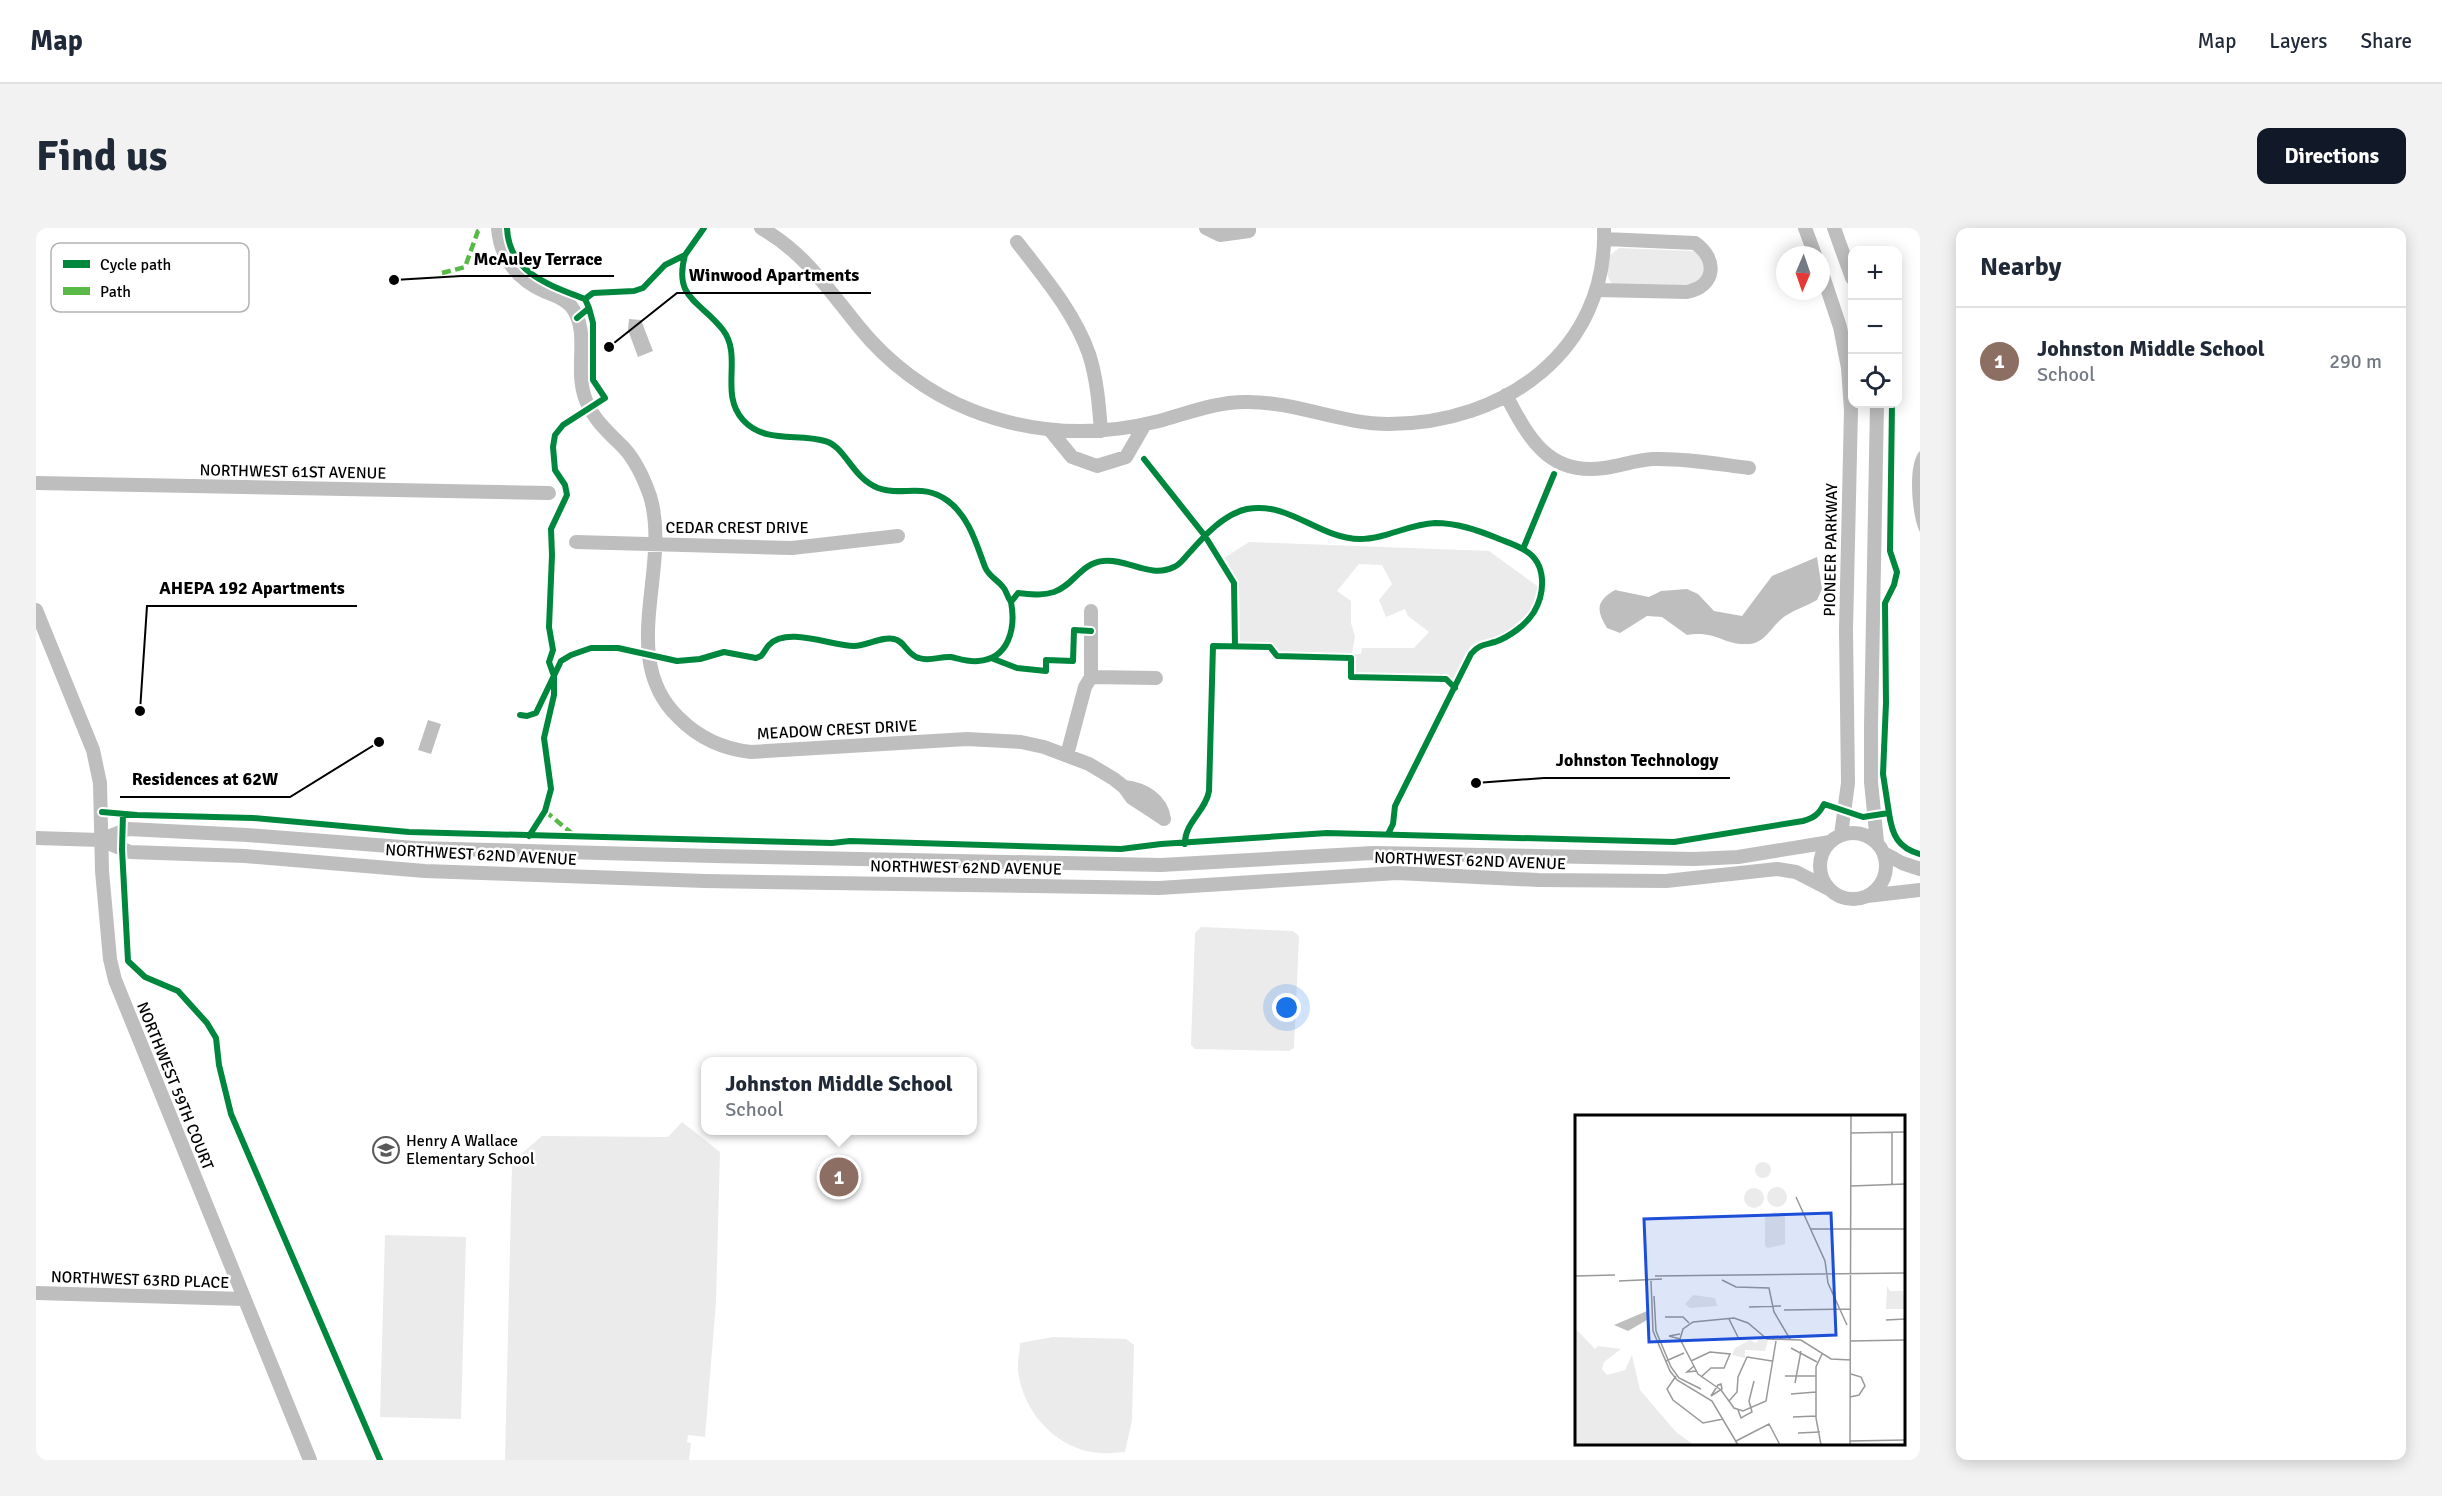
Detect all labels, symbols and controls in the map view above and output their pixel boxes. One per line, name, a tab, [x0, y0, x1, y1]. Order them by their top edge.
text: Map	[30, 24, 83, 58]
text: Map	[2198, 28, 2236, 54]
text: Layers	[2269, 28, 2327, 54]
text: Share	[2360, 28, 2412, 54]
button: Directions	[2257, 128, 2406, 184]
text: Find us	[36, 131, 167, 182]
callout: McAuley Terrace	[461, 240, 614, 276]
legend	[51, 243, 249, 312]
north arrow	[1776, 246, 1830, 300]
map controls	[1848, 246, 1902, 408]
button: +	[1848, 246, 1902, 300]
text: McAuley Terrace	[474, 248, 603, 270]
text: Nearby	[1980, 251, 2061, 283]
text: Cycle path	[100, 255, 171, 275]
callout: Winwood Apartments	[677, 257, 871, 293]
text: Winwood Apartments	[689, 264, 859, 286]
text: Path	[100, 282, 131, 302]
button: −	[1848, 300, 1902, 354]
text: Johnston Middle School	[2037, 335, 2265, 362]
text: 1	[1994, 349, 2005, 374]
text: 290 m	[2329, 349, 2382, 374]
button: locate	[1848, 354, 1902, 408]
text: School	[2037, 362, 2095, 387]
street label: NORTHWEST 61ST AVENUE	[199, 460, 387, 484]
street label: PIONEER PARKWAY	[1820, 483, 1842, 617]
street label: CEDAR CREST DRIVE	[666, 518, 808, 538]
callout: AHEPA 192 Apartments	[147, 570, 357, 606]
text: AHEPA 192 Apartments	[159, 577, 345, 599]
street label: MEADOW CREST DRIVE	[756, 716, 918, 744]
callout: Johnston Technology	[1544, 742, 1730, 778]
text: Johnston Technology	[1556, 749, 1718, 771]
callout: Residences at 62W	[120, 761, 290, 797]
text: Residences at 62W	[132, 768, 278, 790]
street label: NORTHWEST 62ND AVENUE	[385, 840, 577, 870]
street label: NORTHWEST 62ND AVENUE	[1374, 848, 1566, 874]
street label: NORTHWEST 62ND AVENUE	[870, 856, 1062, 880]
your location	[1272, 993, 1301, 1022]
street label: NORTHWEST 59TH COURT	[132, 999, 218, 1173]
popup	[701, 1057, 977, 1135]
text: Johnston Middle School	[725, 1070, 953, 1097]
text: School	[725, 1097, 783, 1122]
inset map	[1575, 1115, 1905, 1445]
place label: Henry A Wallace Elementary School	[406, 1131, 535, 1169]
school or university icon: Henry A Wallace Elementary School	[371, 1135, 401, 1165]
pin: 1	[820, 1154, 858, 1200]
street label: NORTHWEST 63RD PLACE	[51, 1267, 229, 1293]

